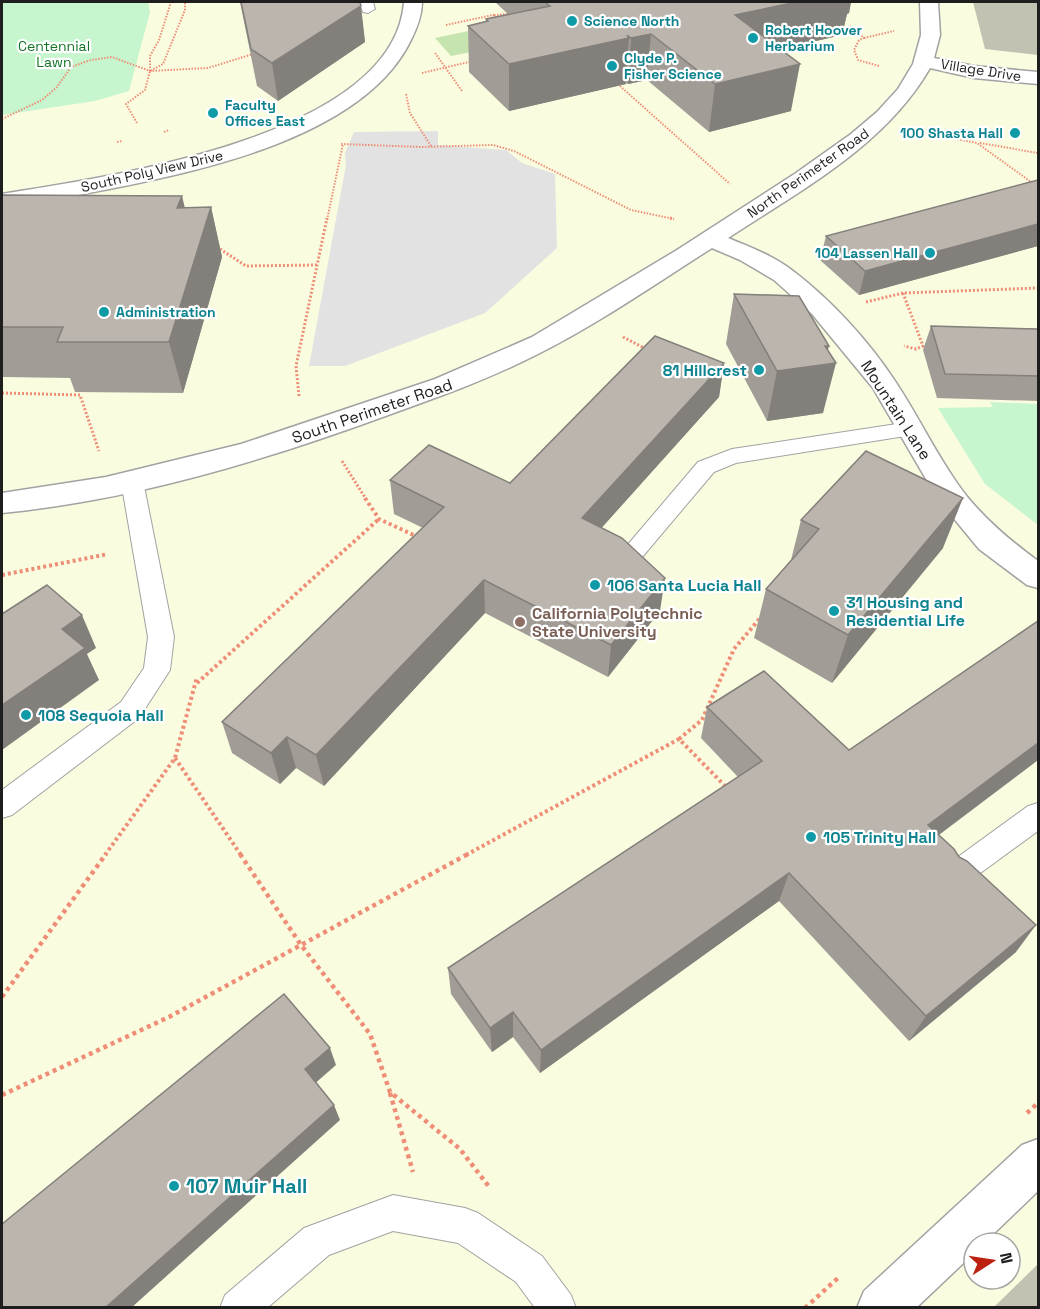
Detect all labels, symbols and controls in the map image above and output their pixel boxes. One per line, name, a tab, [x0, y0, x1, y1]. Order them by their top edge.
place label: Science North	[584, 12, 679, 30]
marker: Science North	[565, 14, 579, 28]
place label: Robert Hoover Herbarium	[765, 21, 863, 55]
marker: Robert Hoover Herbarium	[746, 31, 760, 45]
park label: Centennial Lawn	[18, 37, 90, 71]
place label: Clyde P. Fisher Science	[624, 49, 722, 83]
street label: Village Drive	[939, 55, 1023, 85]
marker: Clyde P. Fisher Science	[605, 59, 619, 73]
place label: Faculty Offices East	[225, 96, 305, 130]
marker: Faculty Offices East	[206, 106, 220, 120]
street label: North Perimeter Road	[744, 124, 872, 222]
place label: 100 Shasta Hall	[900, 124, 1003, 142]
marker: 100 Shasta Hall	[1008, 126, 1022, 140]
street label: South Poly View Drive	[79, 146, 225, 196]
place label: 104 Lassen Hall	[815, 244, 918, 262]
marker: 104 Lassen Hall	[923, 246, 937, 260]
place label: Administration	[116, 303, 216, 321]
marker: Administration	[97, 305, 111, 319]
street label: Mountain Lane	[856, 356, 936, 464]
place label: 81 Hillcrest	[663, 360, 747, 381]
marker: 81 Hillcrest	[752, 363, 766, 377]
street label: South Perimeter Road	[289, 374, 455, 448]
place label: 106 Santa Lucia Hall	[607, 575, 761, 596]
marker: 106 Santa Lucia Hall	[588, 578, 602, 592]
place label: 31 Housing and Residential Life	[846, 592, 965, 631]
place label: California Polytechnic State University	[532, 603, 703, 642]
marker: 31 Housing and Residential Life	[827, 604, 841, 618]
marker: California Polytechnic State University	[513, 615, 527, 629]
place label: 108 Sequoia Hall	[38, 705, 164, 726]
marker: 108 Sequoia Hall	[19, 708, 33, 722]
place label: 105 Trinity Hall	[823, 827, 936, 848]
marker: 105 Trinity Hall	[804, 830, 818, 844]
place label: 107 Muir Hall	[186, 1173, 307, 1199]
marker: 107 Muir Hall	[167, 1179, 181, 1193]
north arrow	[962, 1231, 1022, 1291]
text: N	[995, 1251, 1018, 1265]

